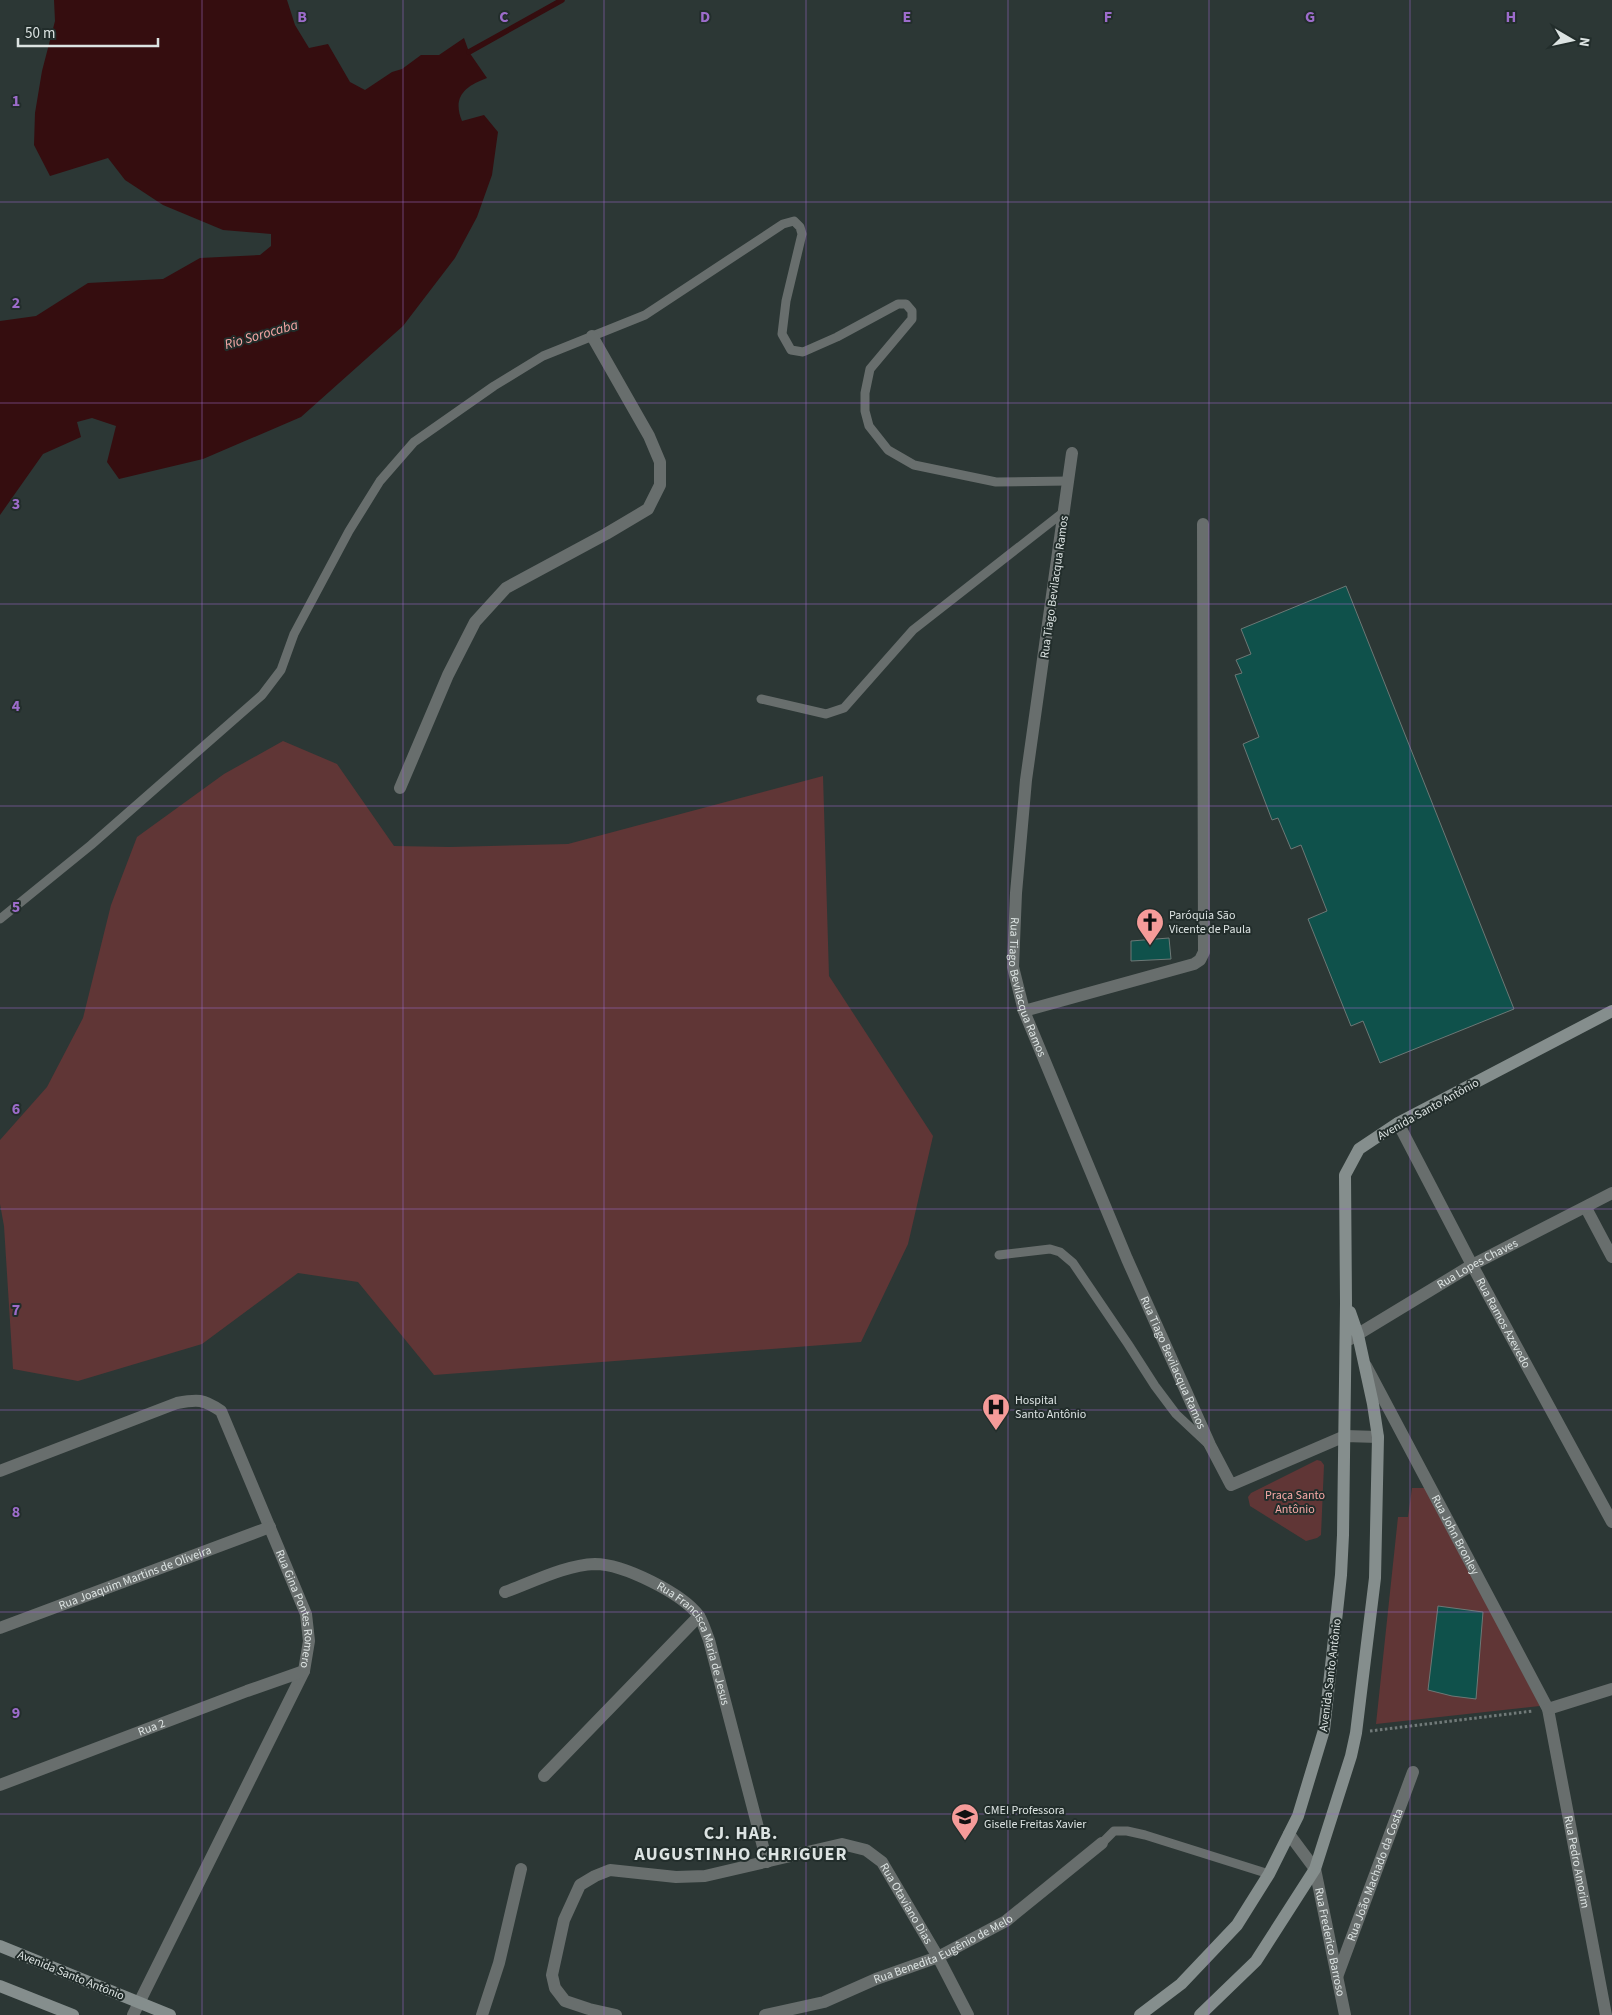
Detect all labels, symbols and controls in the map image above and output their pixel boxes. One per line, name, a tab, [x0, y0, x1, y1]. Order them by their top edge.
text: B	[297, 6, 307, 28]
text: C	[499, 6, 509, 28]
text: D	[700, 6, 710, 28]
text: E	[903, 6, 911, 28]
text: F	[1104, 6, 1112, 28]
text: G	[1305, 6, 1315, 28]
text: H	[1506, 6, 1516, 28]
scale bar	[18, 15, 158, 47]
north arrow	[1547, 15, 1597, 65]
text: 50 m	[25, 23, 55, 44]
text: N	[1573, 36, 1594, 48]
text: 1	[12, 90, 20, 112]
text: 2	[12, 292, 20, 314]
water label: Rio Sorocaba	[222, 315, 301, 355]
text: 3	[12, 493, 20, 515]
street label: Rua Tiago Bevilacqua Ramos	[1036, 515, 1073, 660]
text: 4	[12, 695, 21, 717]
text: 5	[12, 896, 20, 918]
church icon: Paróquia São Vicente de Paula	[1135, 907, 1165, 946]
place label: Paróquia São Vicente de Paula	[1169, 907, 1251, 938]
street label: Rua Tiago Bevilacqua Ramos	[1004, 917, 1050, 1060]
street label: Avenida Santo Antônio	[1374, 1074, 1482, 1144]
text: 6	[12, 1098, 20, 1120]
street label: Rua Lopes Chaves	[1434, 1235, 1521, 1293]
street label: Rua Ramos Azevedo	[1472, 1275, 1535, 1371]
street label: Rua Tiago Bevilacqua Ramos	[1136, 1293, 1210, 1432]
text: 7	[12, 1299, 20, 1321]
hospital icon: Hospital Santo Antônio	[981, 1392, 1011, 1431]
place label: Hospital Santo Antônio	[1015, 1392, 1086, 1423]
park label: Praça Santo Antônio	[1265, 1487, 1325, 1518]
street label: Rua John Bronley	[1427, 1492, 1484, 1578]
text: 8	[12, 1501, 20, 1523]
street label: Rua Joaquim Martins de Oliveira	[56, 1542, 214, 1614]
street label: Rua Gina Pontes Romero	[271, 1547, 317, 1669]
street label: Rua Francisca Maria de Jesus	[654, 1578, 734, 1707]
street label: Avenida Santo Antônio	[1315, 1618, 1346, 1733]
text: 9	[12, 1702, 20, 1724]
street label: Rua 2	[136, 1715, 168, 1741]
school or university icon: CMEI Professora Giselle Freitas Xavier	[950, 1802, 980, 1841]
place label: CMEI Professora Giselle Freitas Xavier	[984, 1802, 1087, 1833]
street label: Rua João Machado da Costa	[1343, 1806, 1408, 1944]
street label: Rua Pedro Amorim	[1559, 1814, 1594, 1910]
district label: CJ. HAB. AUGUSTINHO CHRIGUER	[634, 1821, 847, 1867]
street label: Rua Otaviano Dias	[875, 1860, 936, 1947]
street label: Rua Frederico Barroso	[1310, 1886, 1349, 1998]
street label: Rua Benedita Eugênio de Melo	[871, 1910, 1017, 1988]
street label: Avenida Santo Antônio	[15, 1946, 127, 2005]

